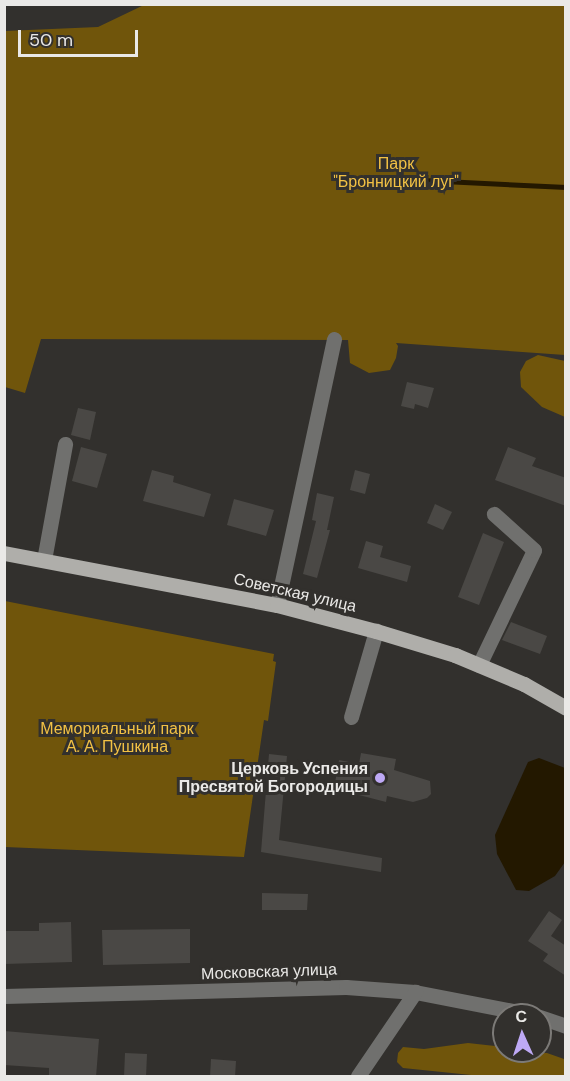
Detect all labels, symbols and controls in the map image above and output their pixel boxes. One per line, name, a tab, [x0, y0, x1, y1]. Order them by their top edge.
scale bar	[21, 18, 141, 56]
text: 50 m	[29, 28, 73, 52]
park label: Парк "Бронницкий луг"	[333, 154, 459, 192]
street label: Советская улица	[232, 570, 358, 616]
park label: Мемориальный парк А. А. Пушкина	[40, 719, 194, 757]
place label: Церковь Успения Пресвятой Богородицы	[179, 759, 368, 797]
marker: Церковь Успения Пресвятой Богородицы	[373, 771, 387, 785]
street label: Московская улица	[201, 960, 337, 984]
north arrow	[492, 1003, 552, 1063]
text: С	[515, 1006, 527, 1027]

